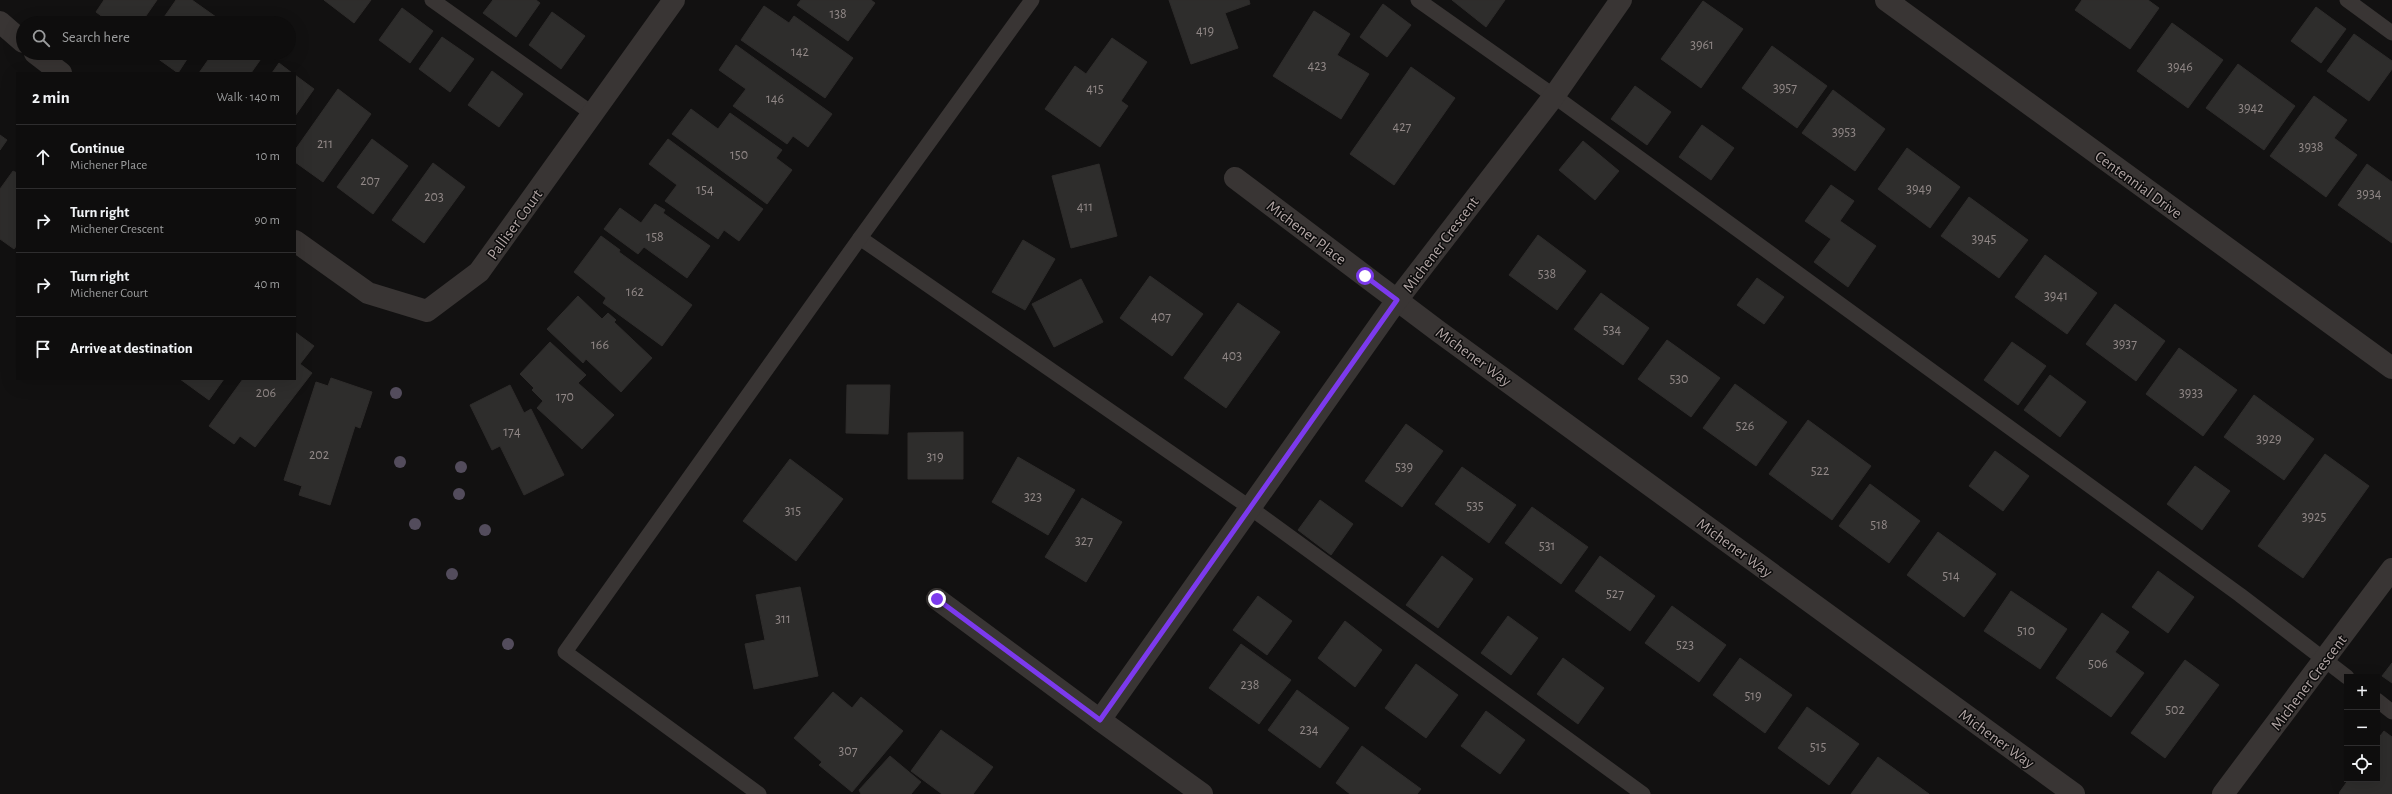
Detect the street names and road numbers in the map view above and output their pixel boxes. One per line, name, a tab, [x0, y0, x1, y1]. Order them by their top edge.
street label: Centennial Drive	[2092, 148, 2185, 222]
street label: Palliser Court	[484, 187, 545, 263]
street label: Michener Crescent	[1400, 194, 1482, 295]
street label: Michener Place	[1264, 198, 1349, 268]
street label: Michener Way	[1432, 324, 1514, 390]
street label: Michener Way	[1693, 515, 1775, 581]
street label: Michener Crescent	[2268, 632, 2350, 733]
street label: Michener Way	[1955, 706, 2037, 772]

